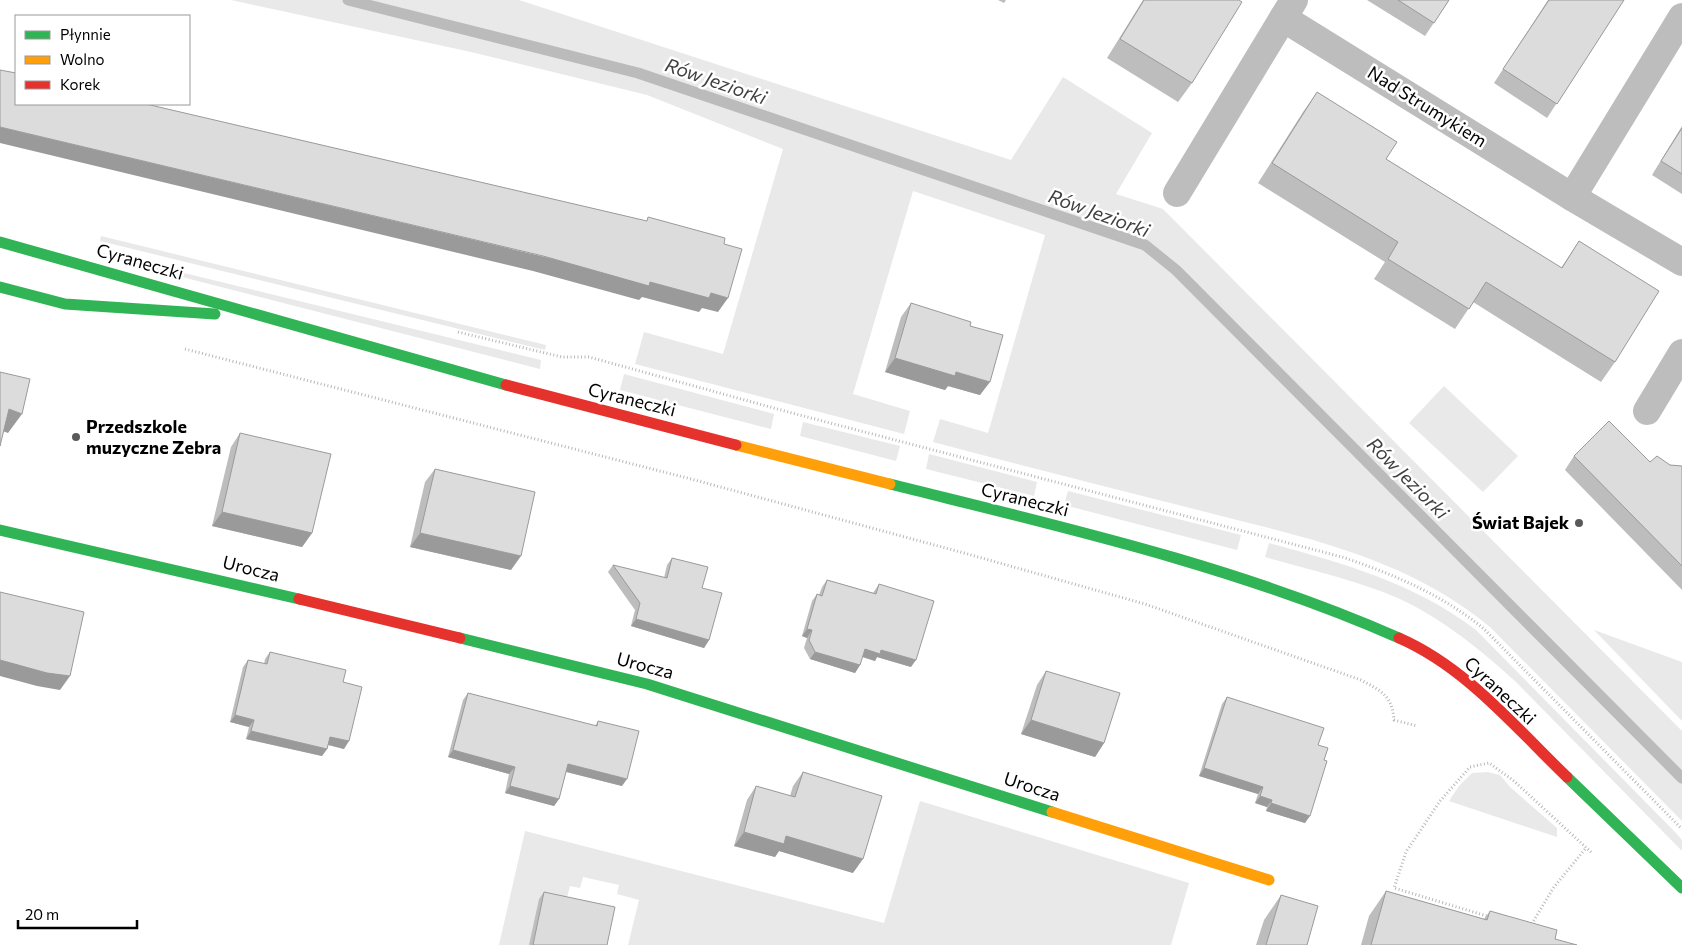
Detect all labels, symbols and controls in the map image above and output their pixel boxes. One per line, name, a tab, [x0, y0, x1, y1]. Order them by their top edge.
legend	[15, 15, 190, 105]
text: Płynnie	[60, 25, 111, 43]
text: Wolno	[60, 50, 105, 68]
water label: Rów Jeziorki	[662, 52, 771, 109]
street label: Nad Strumykiem	[1364, 61, 1491, 152]
text: Korek	[60, 75, 100, 93]
water label: Rów Jeziorki	[1046, 184, 1154, 242]
street label: Cyraneczki	[94, 238, 186, 284]
street label: Cyraneczki	[586, 378, 678, 421]
place label: Przedszkole muzyczne Zebra	[86, 415, 221, 458]
marker: Przedszkole muzyczne Zebra	[70, 431, 82, 443]
water label: Rów Jeziorki	[1363, 432, 1455, 524]
street label: Cyraneczki	[979, 478, 1071, 521]
place label: Świat Bajek	[1472, 511, 1570, 533]
marker: Świat Bajek	[1573, 517, 1585, 529]
street label: Urocza	[220, 550, 282, 586]
street label: Urocza	[614, 647, 676, 683]
street label: Cyraneczki	[1460, 652, 1541, 729]
street label: Urocza	[1001, 767, 1063, 805]
scale bar	[18, 898, 136, 930]
text: 20 m	[25, 905, 59, 923]

